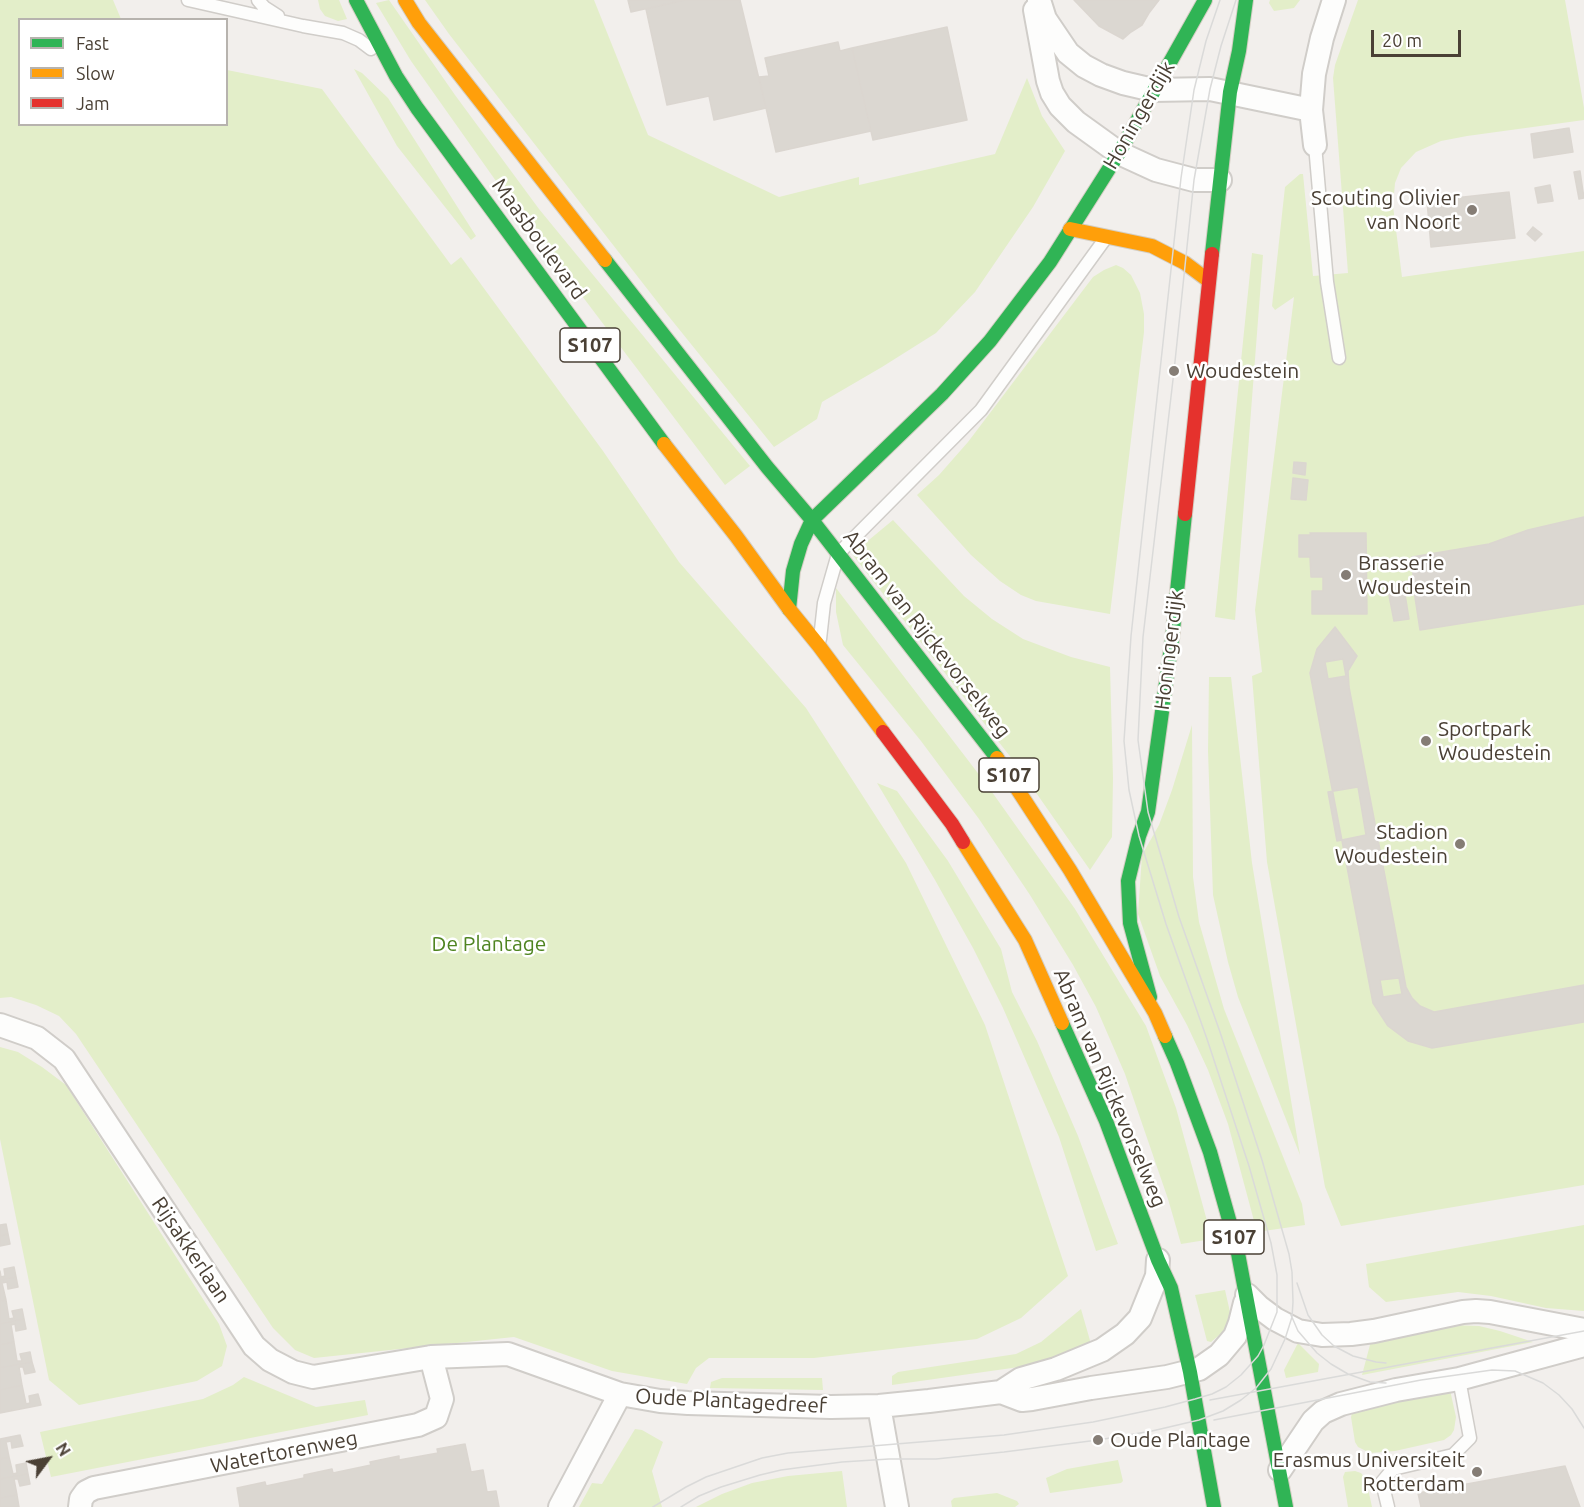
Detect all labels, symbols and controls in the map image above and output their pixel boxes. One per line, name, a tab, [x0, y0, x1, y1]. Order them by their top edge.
legend	[18, 18, 228, 126]
scale bar	[1374, 18, 1464, 56]
text: 20 m	[1382, 30, 1422, 50]
text: Fast	[76, 33, 109, 53]
street label: Honingerdijk	[1098, 56, 1180, 174]
text: Slow	[76, 63, 115, 83]
text: Jam	[76, 93, 110, 113]
street label: Maasboulevard	[487, 173, 591, 305]
place label: Scouting Olivier van Noort	[1311, 185, 1460, 235]
marker: Scouting Olivier van Noort	[1465, 203, 1479, 217]
road number: S107	[560, 328, 620, 362]
place label: Woudestein	[1186, 358, 1299, 384]
marker: Woudestein	[1167, 364, 1181, 378]
street label: Abram van Rijckevorselweg	[838, 525, 1016, 743]
place label: Brasserie Woudestein	[1358, 550, 1471, 600]
marker: Brasserie Woudestein	[1339, 568, 1353, 582]
street label: Honingerdijk	[1149, 589, 1189, 711]
place label: Sportpark Woudestein	[1438, 716, 1551, 766]
marker: Sportpark Woudestein	[1419, 734, 1433, 748]
road number: S107	[979, 758, 1039, 792]
place label: Stadion Woudestein	[1335, 819, 1448, 869]
marker: Stadion Woudestein	[1453, 837, 1467, 851]
park label: De Plantage	[432, 931, 546, 957]
street label: Abram van Rijckevorselweg	[1048, 965, 1172, 1211]
street label: Rijsakkerlaan	[146, 1192, 236, 1308]
road number: S107	[1204, 1220, 1264, 1254]
street label: Oude Plantagedreef	[635, 1383, 827, 1419]
street label: Watertorenweg	[208, 1425, 360, 1479]
place label: Oude Plantage	[1110, 1427, 1251, 1453]
north arrow	[18, 1429, 78, 1489]
marker: Oude Plantage	[1091, 1433, 1105, 1447]
text: N	[52, 1440, 74, 1459]
place label: Erasmus Universiteit Rotterdam	[1273, 1447, 1465, 1497]
marker: Erasmus Universiteit Rotterdam	[1470, 1465, 1484, 1479]

